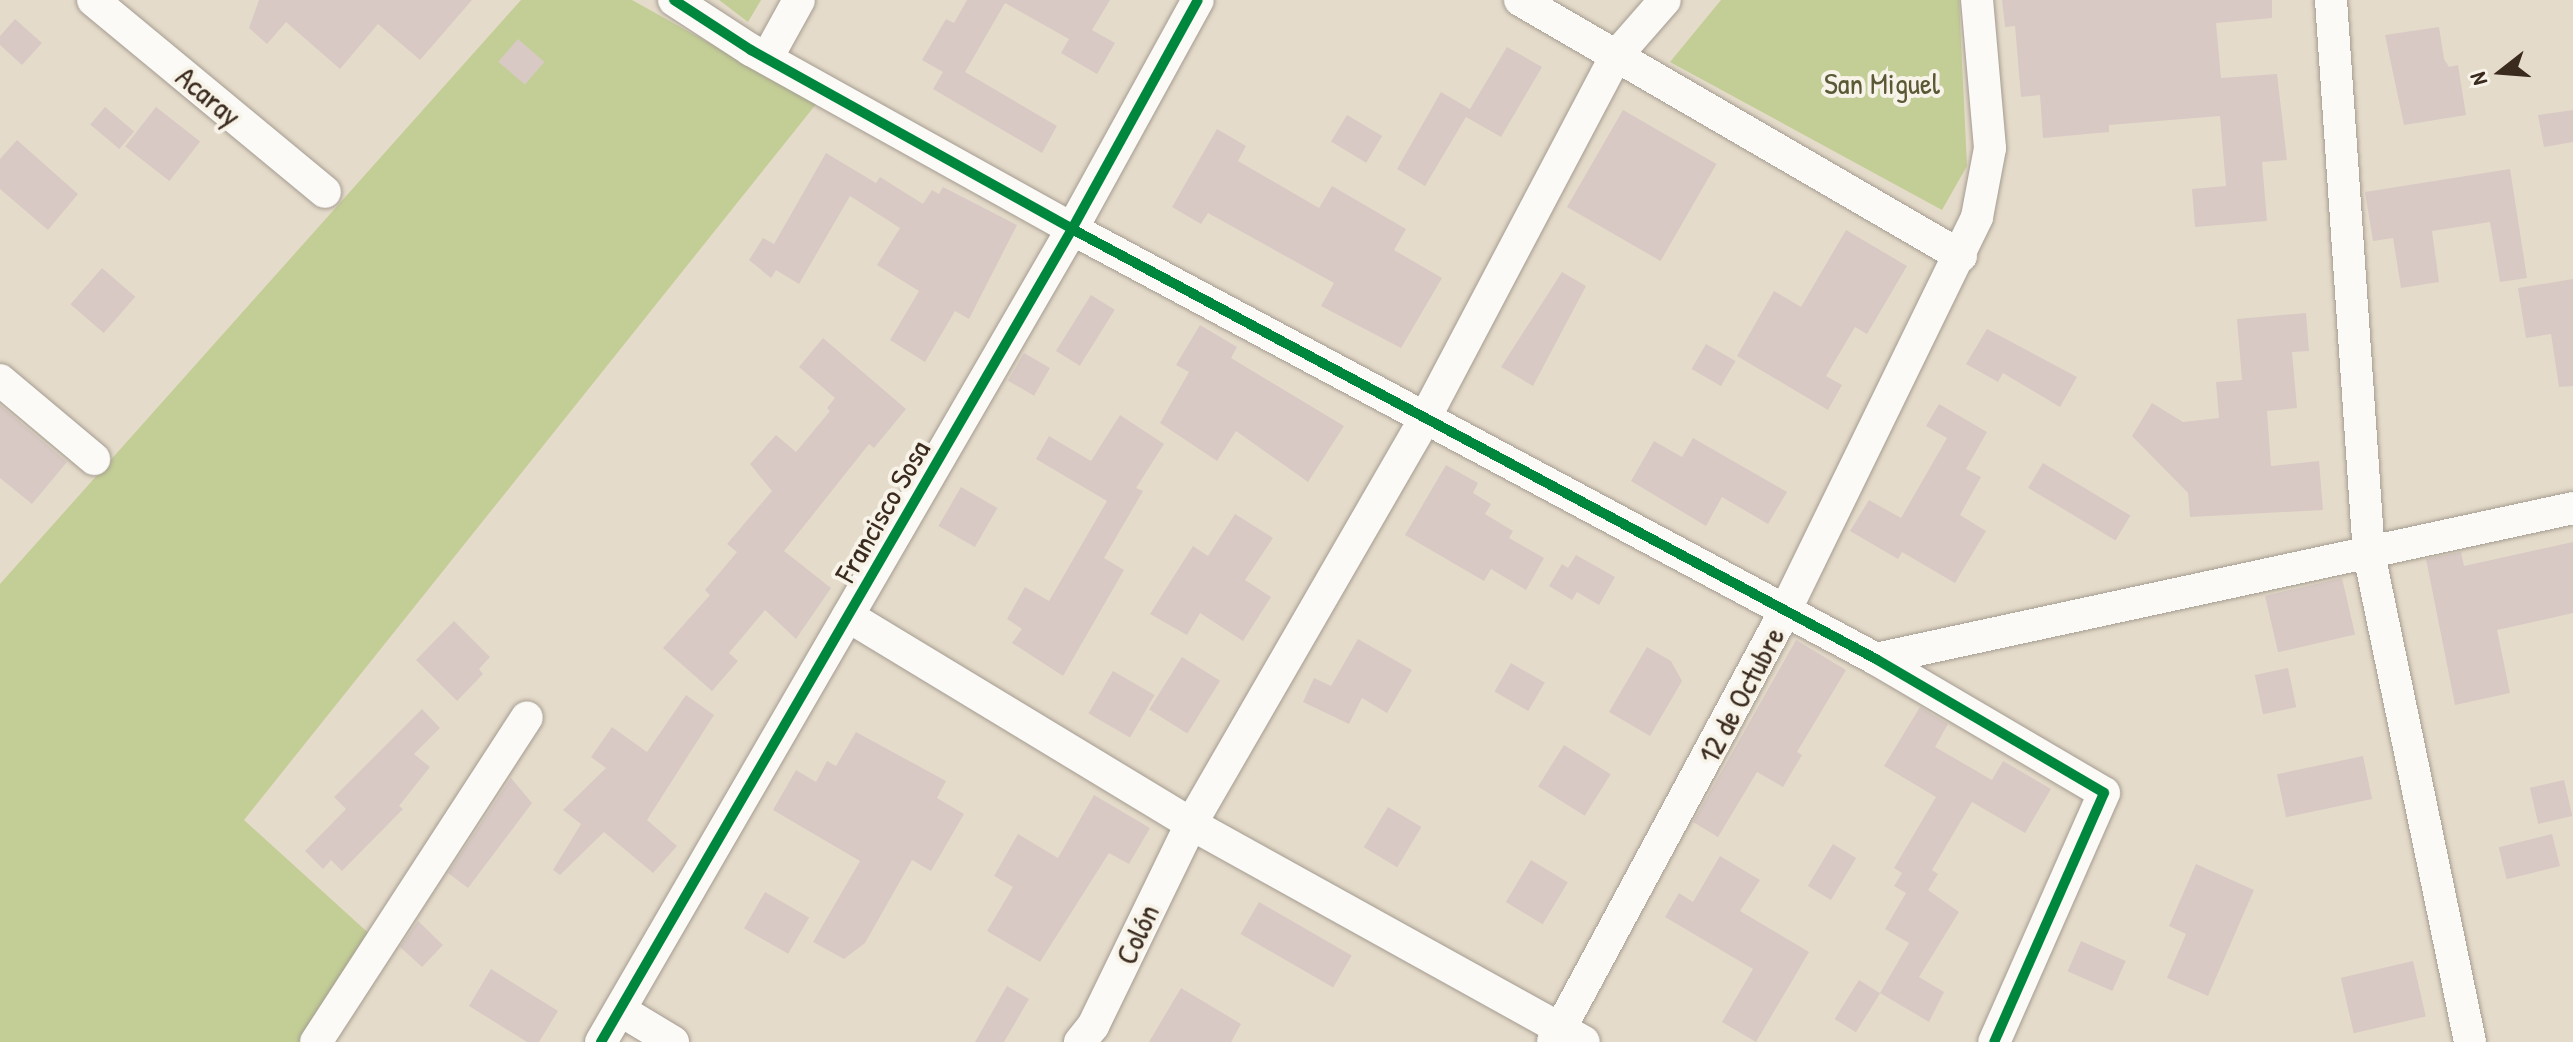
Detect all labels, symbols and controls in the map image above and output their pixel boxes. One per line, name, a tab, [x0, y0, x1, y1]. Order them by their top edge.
north arrow	[2461, 32, 2541, 112]
street label: Acaray	[169, 58, 249, 134]
park label: San Miguel	[1824, 65, 1940, 101]
text: N	[2462, 69, 2494, 89]
street label: Francisco Sosa	[827, 434, 937, 588]
street label: 12 de Octubre	[1690, 621, 1792, 769]
street label: Colón	[1108, 898, 1166, 970]

